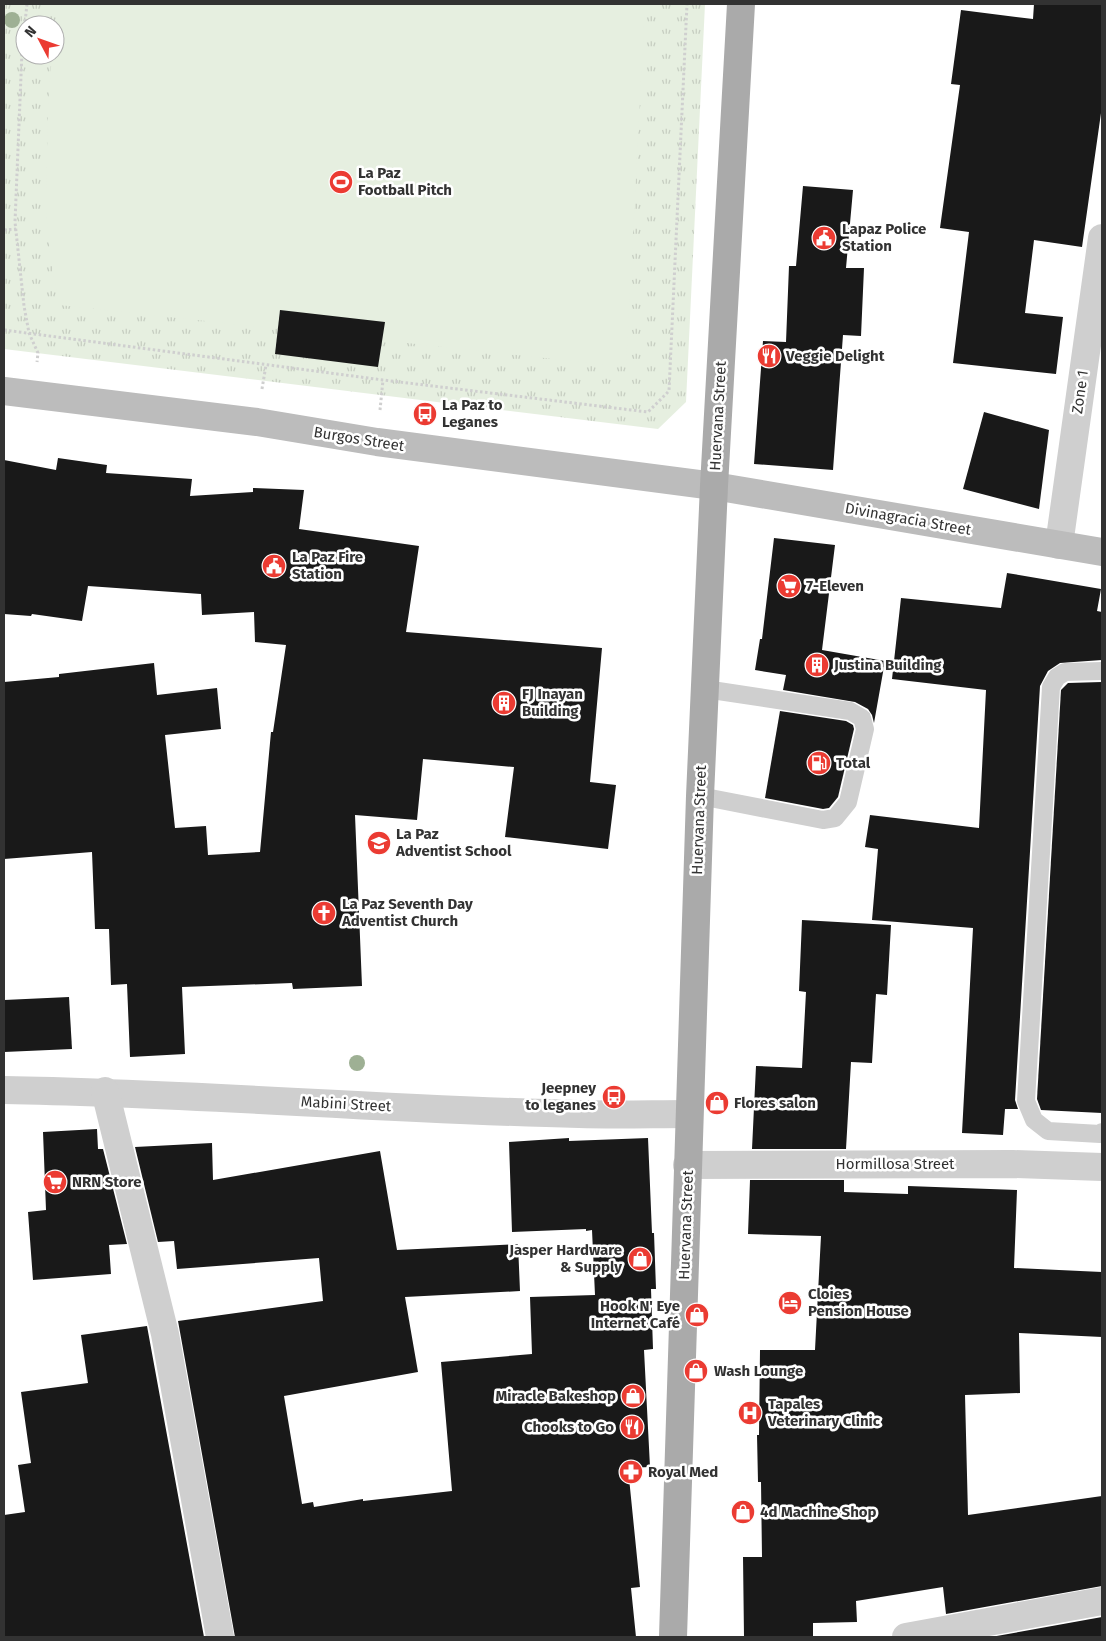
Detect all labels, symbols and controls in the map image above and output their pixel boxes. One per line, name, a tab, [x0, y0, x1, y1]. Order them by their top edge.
north arrow	[15, 15, 65, 65]
text: N	[21, 23, 40, 41]
place label: La Paz Football Pitch	[358, 164, 452, 199]
sports icon: La Paz Football Pitch	[328, 169, 354, 195]
place label: Lapaz Police Station	[842, 220, 926, 255]
public building icon: Lapaz Police Station	[811, 225, 837, 251]
restaurant icon: Veggie Delight	[756, 343, 782, 369]
place label: Veggie Delight	[785, 347, 885, 365]
street label: Huervana Street	[706, 360, 730, 471]
street label: Zone 1	[1068, 369, 1092, 415]
place label: La Paz to Leganes	[442, 396, 503, 431]
bus stop icon: La Paz to Leganes	[412, 401, 438, 427]
street label: Burgos Street	[312, 423, 406, 455]
street label: Divinagracia Street	[844, 499, 973, 539]
place label: La Paz Fire Station	[292, 548, 363, 583]
public building icon: La Paz Fire Station	[261, 553, 287, 579]
supermarket icon: 7-Eleven	[776, 573, 802, 599]
place label: 7-Eleven	[806, 577, 864, 595]
building icon: Justina Building	[804, 652, 830, 678]
place label: Justina Building	[833, 656, 942, 674]
place label: FJ Inayan Building	[522, 685, 583, 720]
building icon: FJ Inayan Building	[491, 690, 517, 716]
fuel station icon: Total	[806, 750, 832, 776]
place label: Total	[836, 754, 871, 772]
street label: Huervana Street	[688, 764, 710, 875]
place label: La Paz Adventist School	[395, 825, 512, 860]
school or university icon: La Paz Adventist School	[366, 830, 392, 856]
place label: La Paz Seventh Day Adventist Church	[341, 895, 473, 930]
church icon: La Paz Seventh Day Adventist Church	[311, 900, 337, 926]
place label: Jeepney to leganes	[525, 1079, 596, 1114]
bus stop icon: Jeepney to leganes	[601, 1084, 627, 1110]
shop icon: Flores salon	[704, 1090, 730, 1116]
street label: Mabini Street	[300, 1093, 392, 1115]
place label: Flores salon	[734, 1094, 816, 1112]
street label: Hormillosa Street	[836, 1155, 955, 1173]
supermarket icon: NRN Store	[42, 1169, 68, 1195]
street label: Huervana Street	[675, 1169, 697, 1280]
place label: NRN Store	[72, 1173, 141, 1191]
place label: Jasper Hardware & Supply	[508, 1241, 622, 1276]
shop icon: Jasper Hardware & Supply	[627, 1246, 653, 1272]
place label: Cloies Pension House	[808, 1285, 909, 1320]
hotel icon: Cloies Pension House	[777, 1290, 803, 1316]
place label: Hook N' Eye Internet Café	[591, 1297, 680, 1332]
shop icon: Hook N' Eye Internet Café	[684, 1302, 710, 1328]
shop icon: Wash Lounge	[683, 1358, 709, 1384]
place label: Wash Lounge	[714, 1362, 803, 1380]
shop icon: Miracle Bakeshop	[620, 1383, 646, 1409]
place label: Miracle Bakeshop	[495, 1387, 616, 1405]
place label: Tapales Veterinary Clinic	[767, 1395, 881, 1430]
hospital icon: Tapales Veterinary Clinic	[737, 1400, 763, 1426]
restaurant icon: Chooks to Go	[619, 1414, 645, 1440]
place label: Chooks to Go	[524, 1418, 614, 1436]
pharmacy icon: Royal Med	[618, 1459, 644, 1485]
place label: Royal Med	[648, 1463, 718, 1481]
shop icon: 4d Machine Shop	[730, 1499, 756, 1525]
place label: 4d Machine Shop	[760, 1503, 877, 1521]

